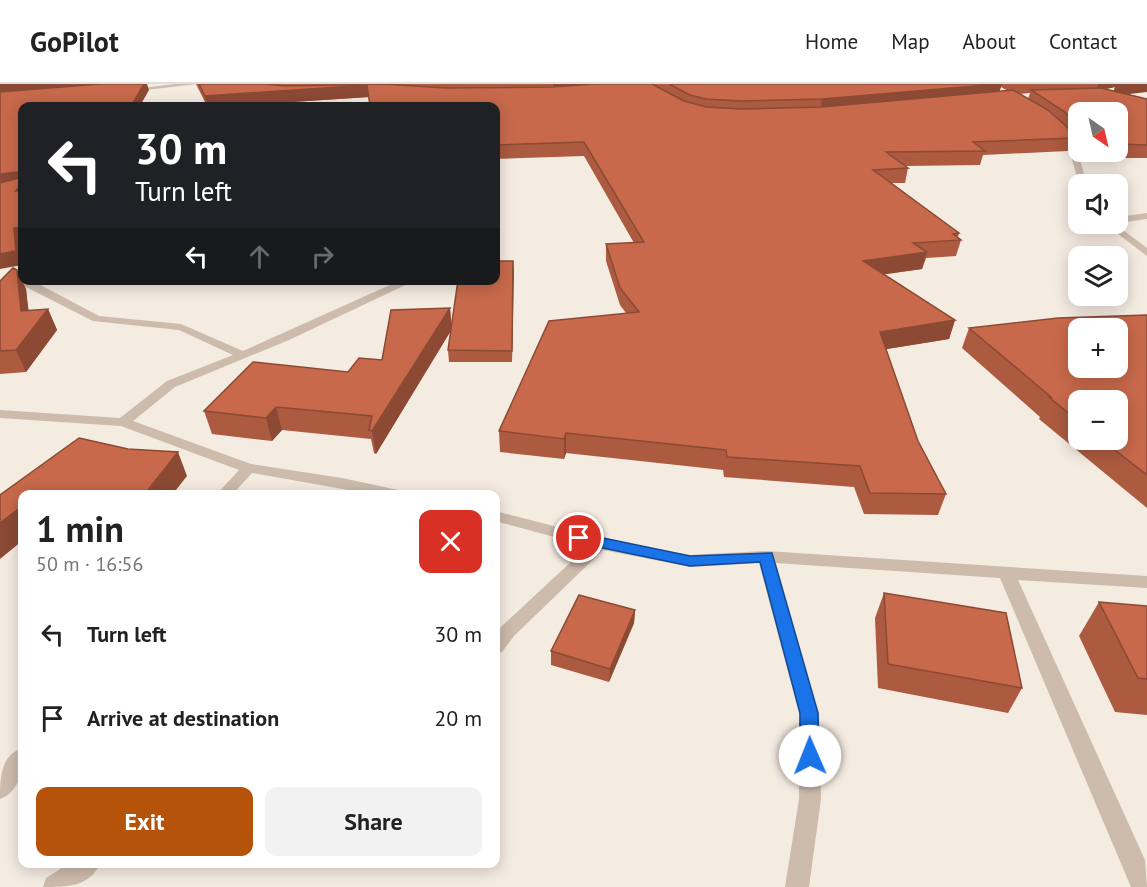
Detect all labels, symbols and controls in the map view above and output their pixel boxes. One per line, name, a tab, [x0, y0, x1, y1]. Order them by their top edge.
text: GoPilot	[30, 23, 119, 60]
text: Home	[805, 28, 858, 55]
text: Map	[891, 28, 930, 55]
text: About	[963, 28, 1016, 55]
text: Contact	[1049, 28, 1117, 55]
north arrow	[1068, 102, 1128, 162]
map controls	[1068, 102, 1128, 450]
text: 30 m	[135, 121, 227, 176]
icon: left	[36, 126, 114, 204]
text: Turn left	[135, 174, 232, 208]
button: sound	[1068, 174, 1128, 234]
icon: left	[180, 240, 213, 273]
icon: ahead	[243, 240, 276, 273]
icon: right	[306, 240, 339, 273]
button: layers	[1068, 246, 1128, 306]
button: +	[1068, 318, 1128, 378]
button: −	[1068, 390, 1128, 450]
text: 1 min	[36, 505, 124, 552]
button: close	[419, 510, 482, 573]
pin	[553, 512, 604, 563]
icon: arrive	[562, 521, 595, 554]
text: 50 m · 16:56	[36, 551, 143, 577]
icon: left	[36, 618, 69, 651]
text: Turn left	[87, 620, 167, 648]
text: 30 m	[434, 620, 482, 648]
icon: arrive	[36, 702, 69, 735]
text: Arrive at destination	[87, 704, 279, 732]
text: 20 m	[434, 704, 482, 732]
position arrow	[778, 724, 842, 788]
button: Exit	[36, 787, 253, 856]
button: Share	[265, 787, 482, 856]

